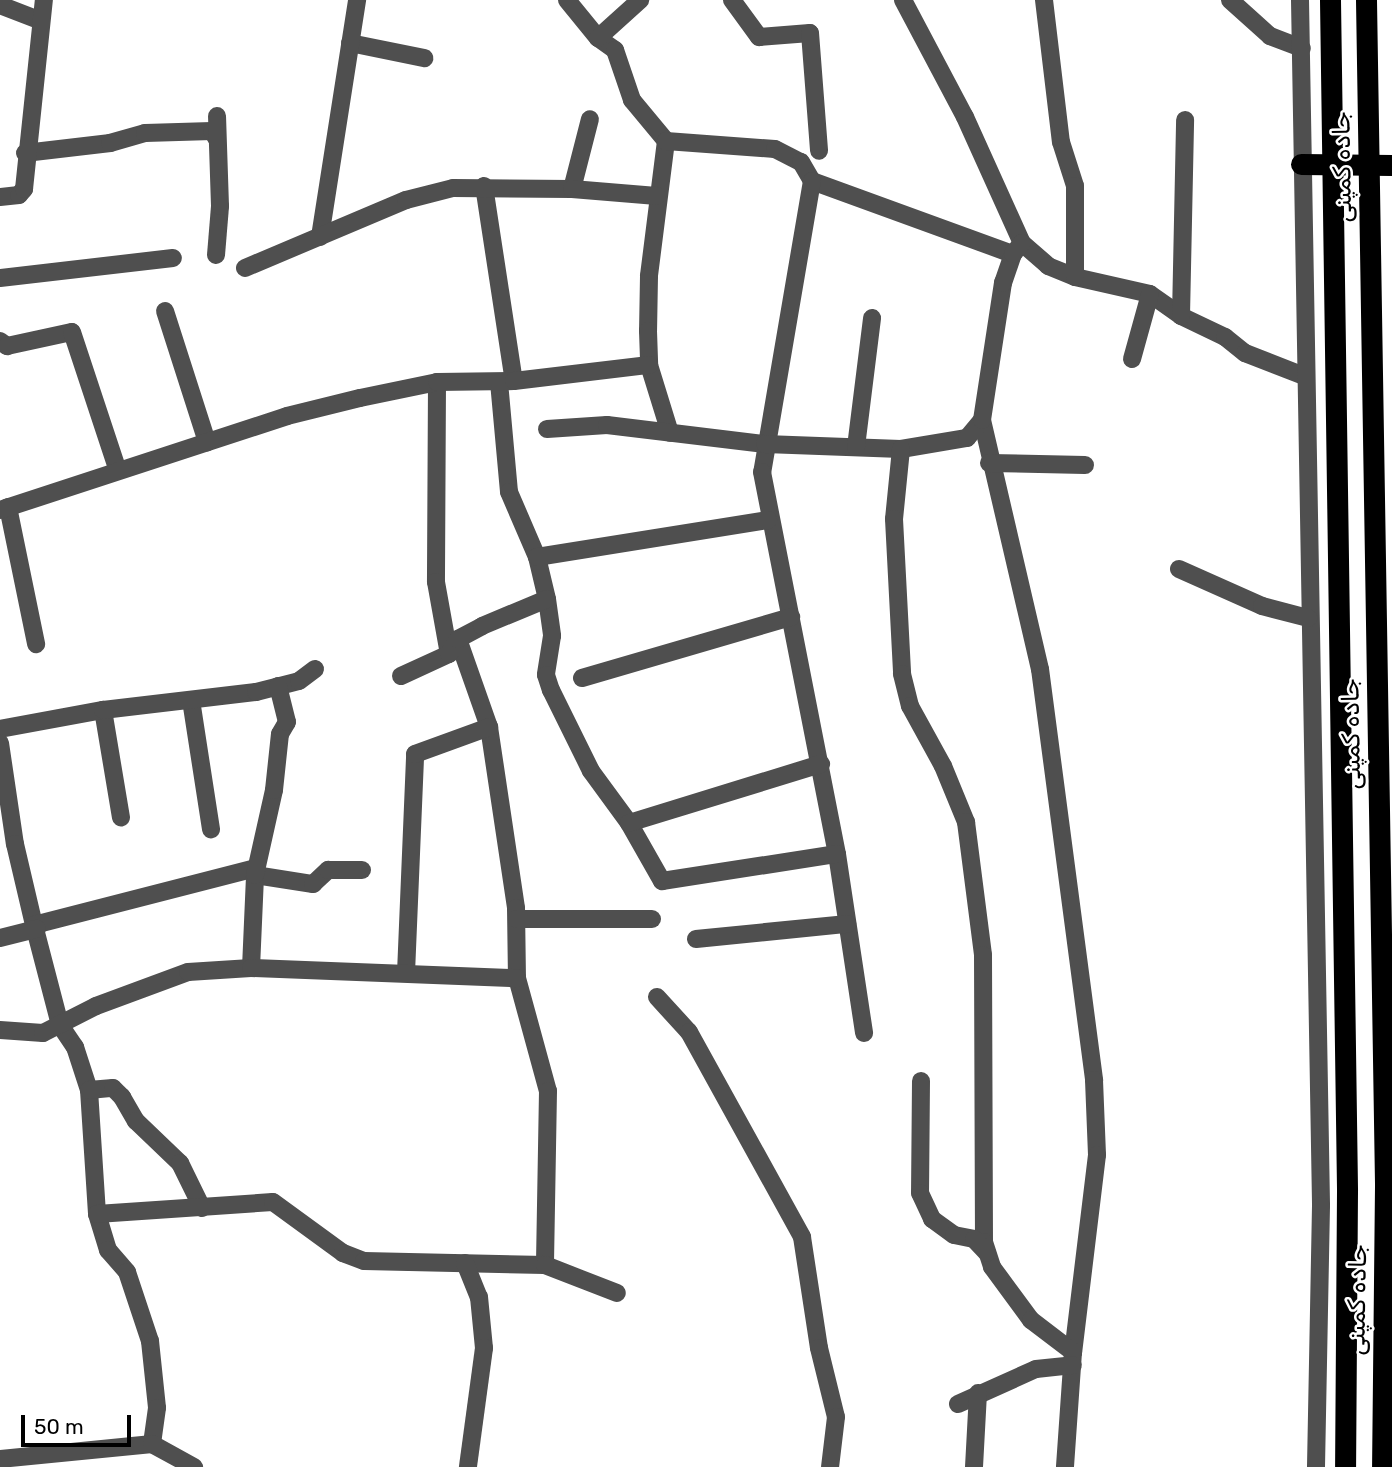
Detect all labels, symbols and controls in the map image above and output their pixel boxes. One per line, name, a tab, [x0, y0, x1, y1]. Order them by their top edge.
street label: جاده کمپنی	[1328, 111, 1358, 223]
street label: جاده کمپنی	[1337, 678, 1367, 790]
street label: جاده کمپنی	[1343, 1244, 1373, 1356]
scale bar	[24, 1400, 135, 1444]
text: 50 m	[34, 1414, 84, 1439]

